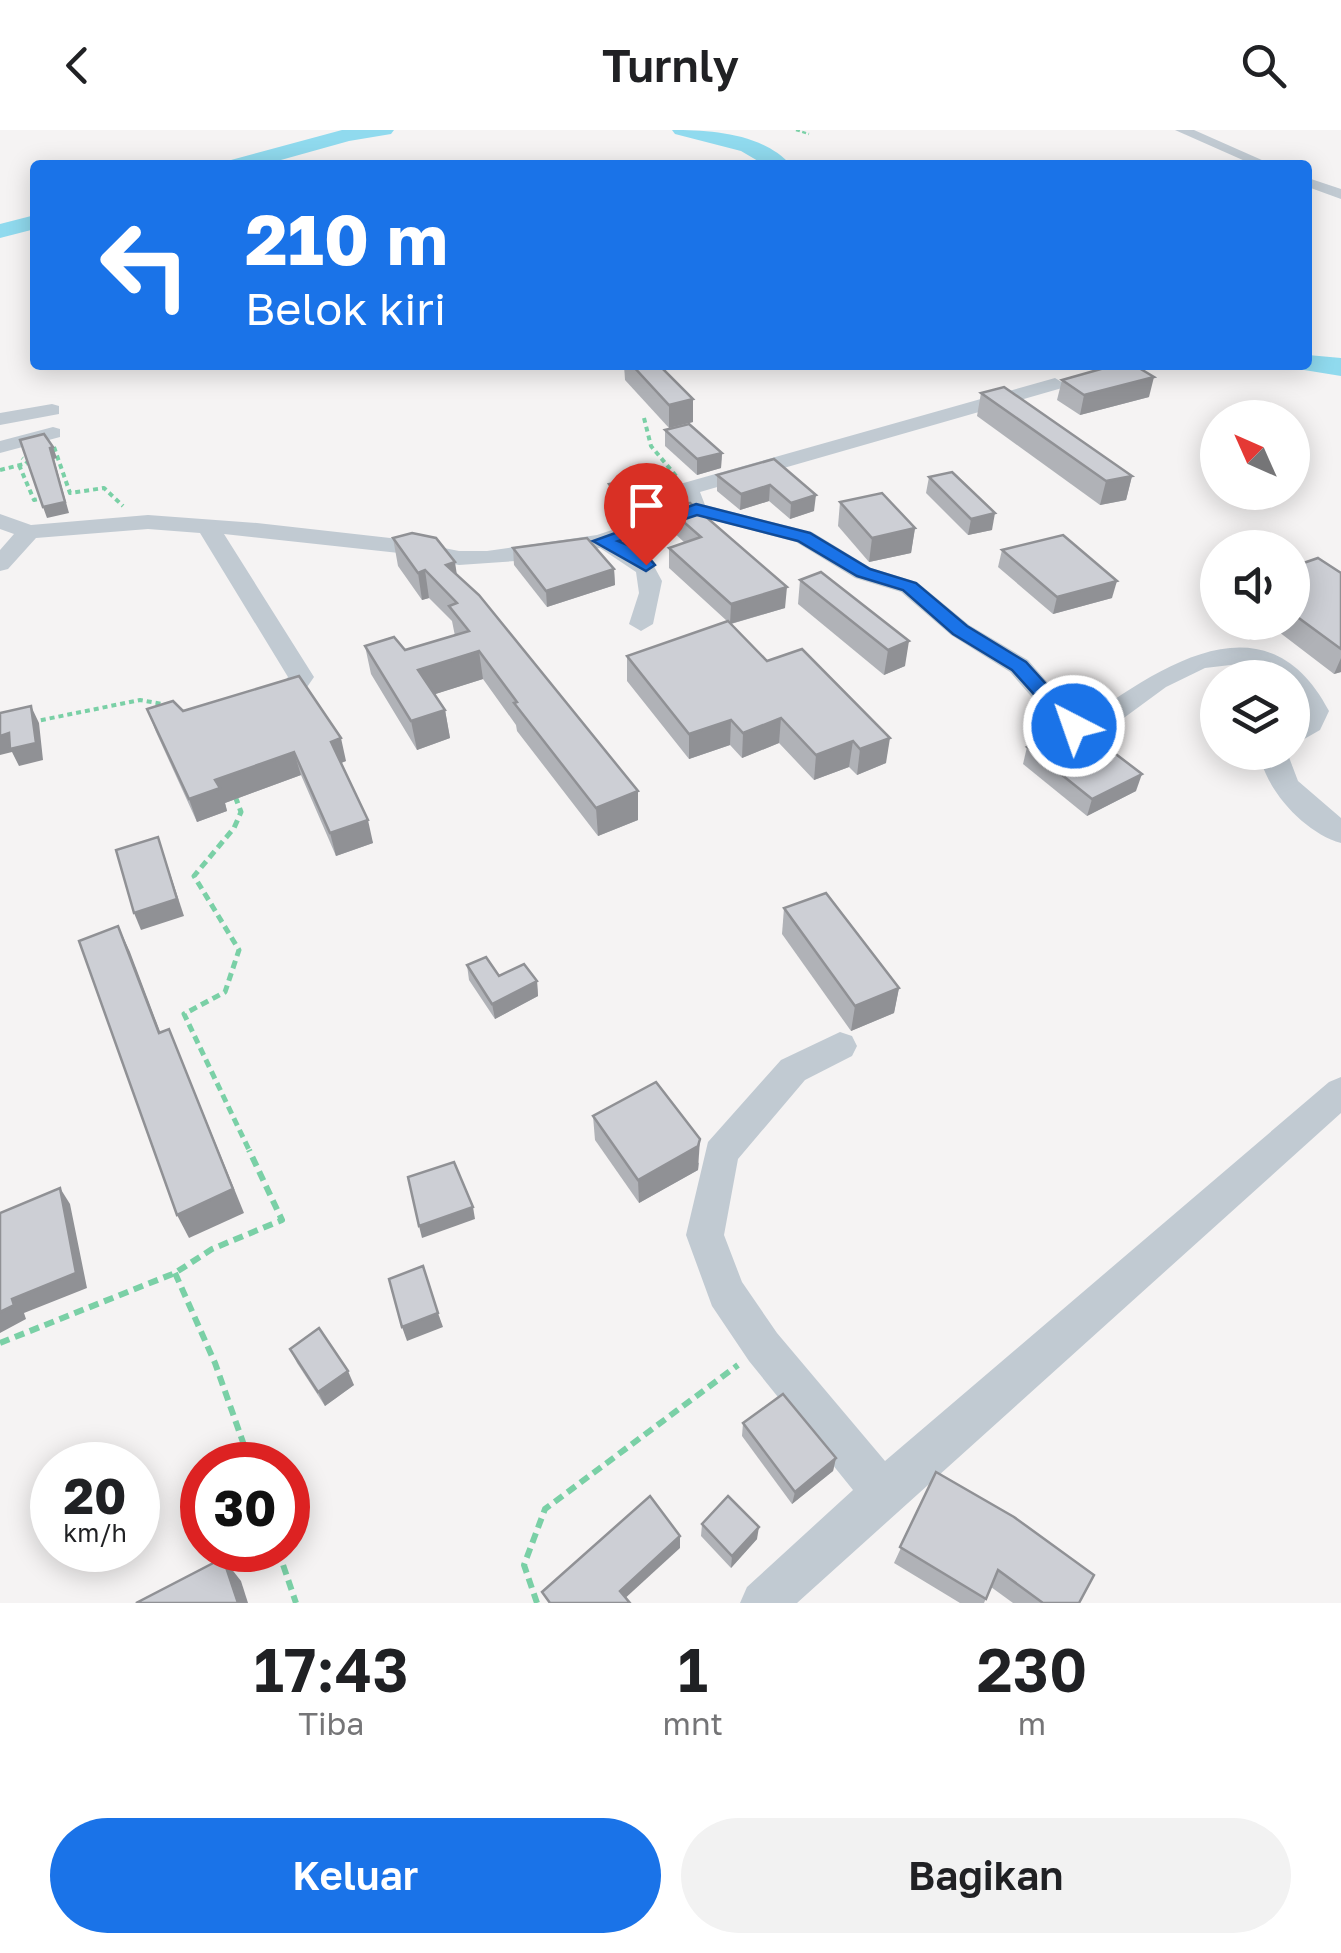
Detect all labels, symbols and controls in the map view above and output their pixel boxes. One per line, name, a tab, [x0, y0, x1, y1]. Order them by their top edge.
icon: back	[50, 38, 105, 93]
text: Turnly	[602, 38, 739, 92]
icon: search	[1236, 38, 1291, 93]
text: 210 m	[245, 196, 448, 280]
icon: left	[80, 200, 210, 330]
text: Belok kiri	[245, 281, 446, 335]
north arrow	[1200, 400, 1310, 510]
map controls	[1200, 400, 1310, 770]
pin	[604, 463, 689, 566]
icon: arrive	[619, 478, 674, 533]
button: sound	[1200, 530, 1310, 640]
button: layers	[1200, 660, 1310, 770]
position arrow	[1022, 674, 1126, 778]
speed limit sign: 30	[180, 1442, 310, 1572]
text: 20	[63, 1465, 126, 1525]
text: km/h	[63, 1517, 127, 1548]
text: 17:43	[254, 1633, 409, 1705]
text: 1	[678, 1633, 708, 1705]
text: 230	[977, 1633, 1087, 1705]
text: Tiba	[298, 1704, 364, 1742]
text: mnt	[663, 1704, 723, 1742]
text: m	[1018, 1704, 1046, 1742]
button: Keluar	[50, 1818, 661, 1933]
button: Bagikan	[681, 1818, 1291, 1933]

